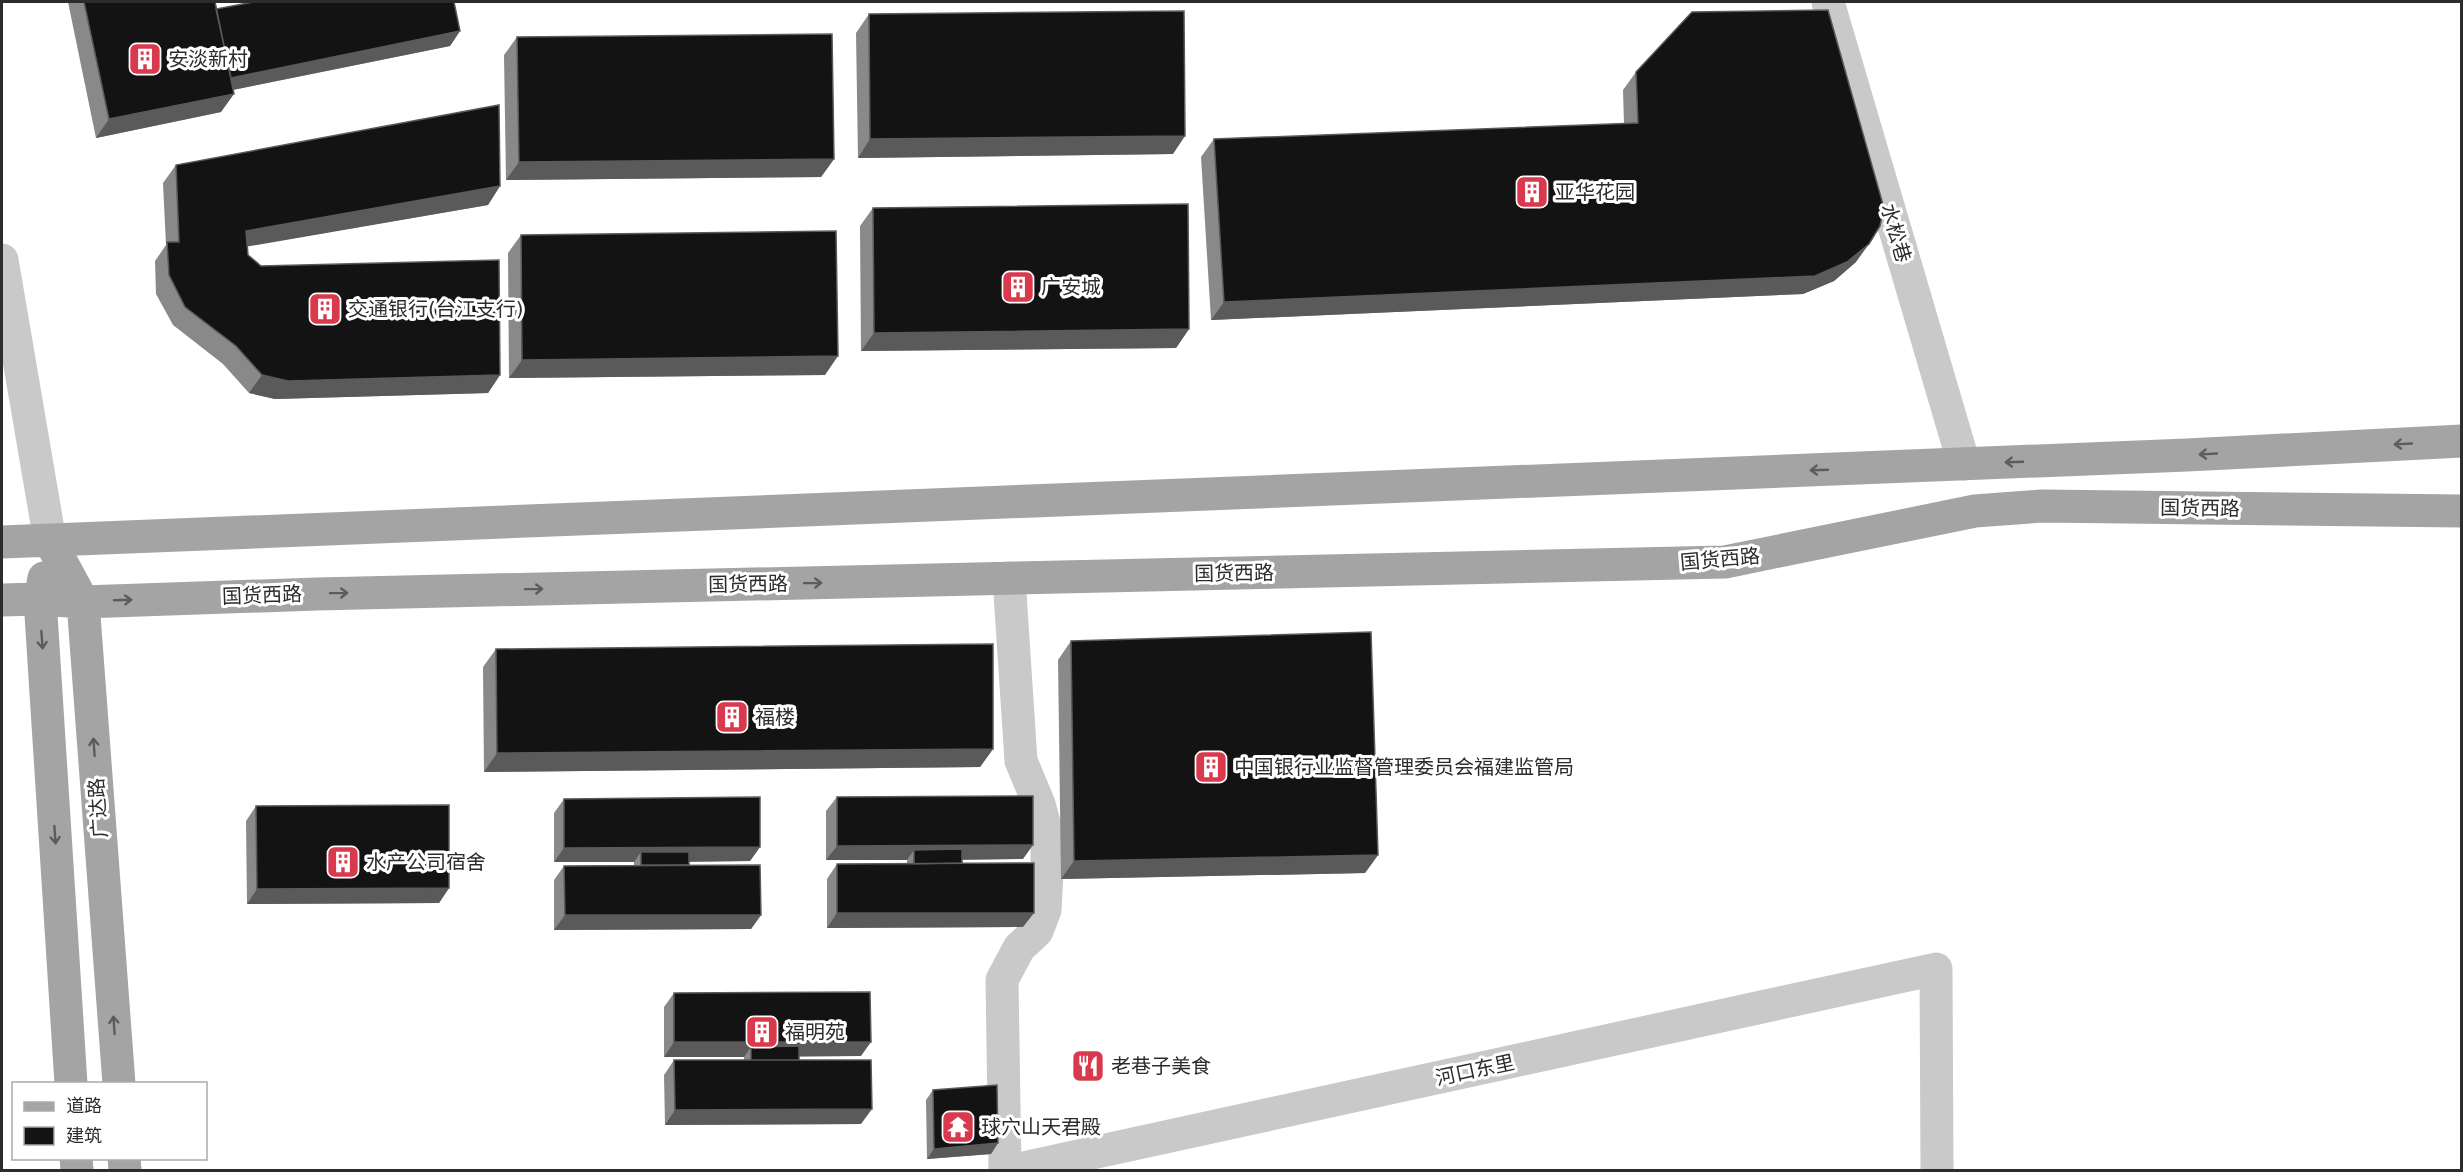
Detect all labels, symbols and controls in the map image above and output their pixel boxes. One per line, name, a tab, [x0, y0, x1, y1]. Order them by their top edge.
building icon: 安淡新村	[127, 41, 163, 77]
place label: 安淡新村	[168, 47, 248, 71]
building icon: 亚华花园	[1514, 174, 1550, 210]
place label: 亚华花园	[1555, 180, 1635, 204]
street label: 水松巷	[1876, 201, 1916, 265]
building icon: 广安城	[1000, 269, 1036, 305]
place label: 广安城	[1041, 275, 1101, 299]
building icon: 交通银行(台江支行)	[307, 291, 343, 327]
place label: 交通银行(台江支行)	[348, 297, 524, 321]
one-way arrow	[2394, 438, 2414, 449]
one-way arrow	[2199, 448, 2219, 459]
one-way arrow	[2004, 456, 2024, 467]
one-way arrow	[1809, 464, 1829, 475]
street label: 国货西路	[2160, 495, 2240, 521]
street label: 国货西路	[1679, 544, 1761, 574]
street label: 国货西路	[1194, 560, 1274, 586]
street label: 国货西路	[708, 571, 788, 597]
one-way arrow	[802, 577, 822, 588]
street label: 国货西路	[222, 582, 302, 608]
one-way arrow	[523, 583, 543, 595]
one-way arrow	[328, 587, 348, 599]
one-way arrow	[112, 595, 132, 606]
one-way arrow	[37, 630, 48, 650]
building icon: 福楼	[714, 699, 750, 735]
place label: 福楼	[755, 705, 795, 729]
one-way arrow	[88, 737, 99, 757]
building icon: 中国银行业监督管理委员会福建监管局	[1193, 749, 1229, 785]
place label: 中国银行业监督管理委员会福建监管局	[1234, 755, 1574, 779]
street label: 广达路	[84, 777, 112, 839]
one-way arrow	[50, 825, 61, 845]
building icon: 水产公司宿舍	[325, 844, 361, 880]
place label: 水产公司宿舍	[366, 850, 486, 874]
building icon: 福明苑	[744, 1014, 780, 1050]
one-way arrow	[109, 1016, 120, 1036]
place label: 福明苑	[785, 1020, 845, 1044]
restaurant icon: 老巷子美食	[1070, 1048, 1106, 1084]
street label: 河口东里	[1433, 1050, 1517, 1090]
place label: 老巷子美食	[1111, 1054, 1211, 1078]
legend	[12, 1082, 207, 1160]
text: 道路	[66, 1095, 102, 1116]
temple icon: 球穴山天君殿	[940, 1109, 976, 1145]
place label: 球穴山天君殿	[981, 1115, 1101, 1139]
text: 建筑	[66, 1125, 102, 1146]

